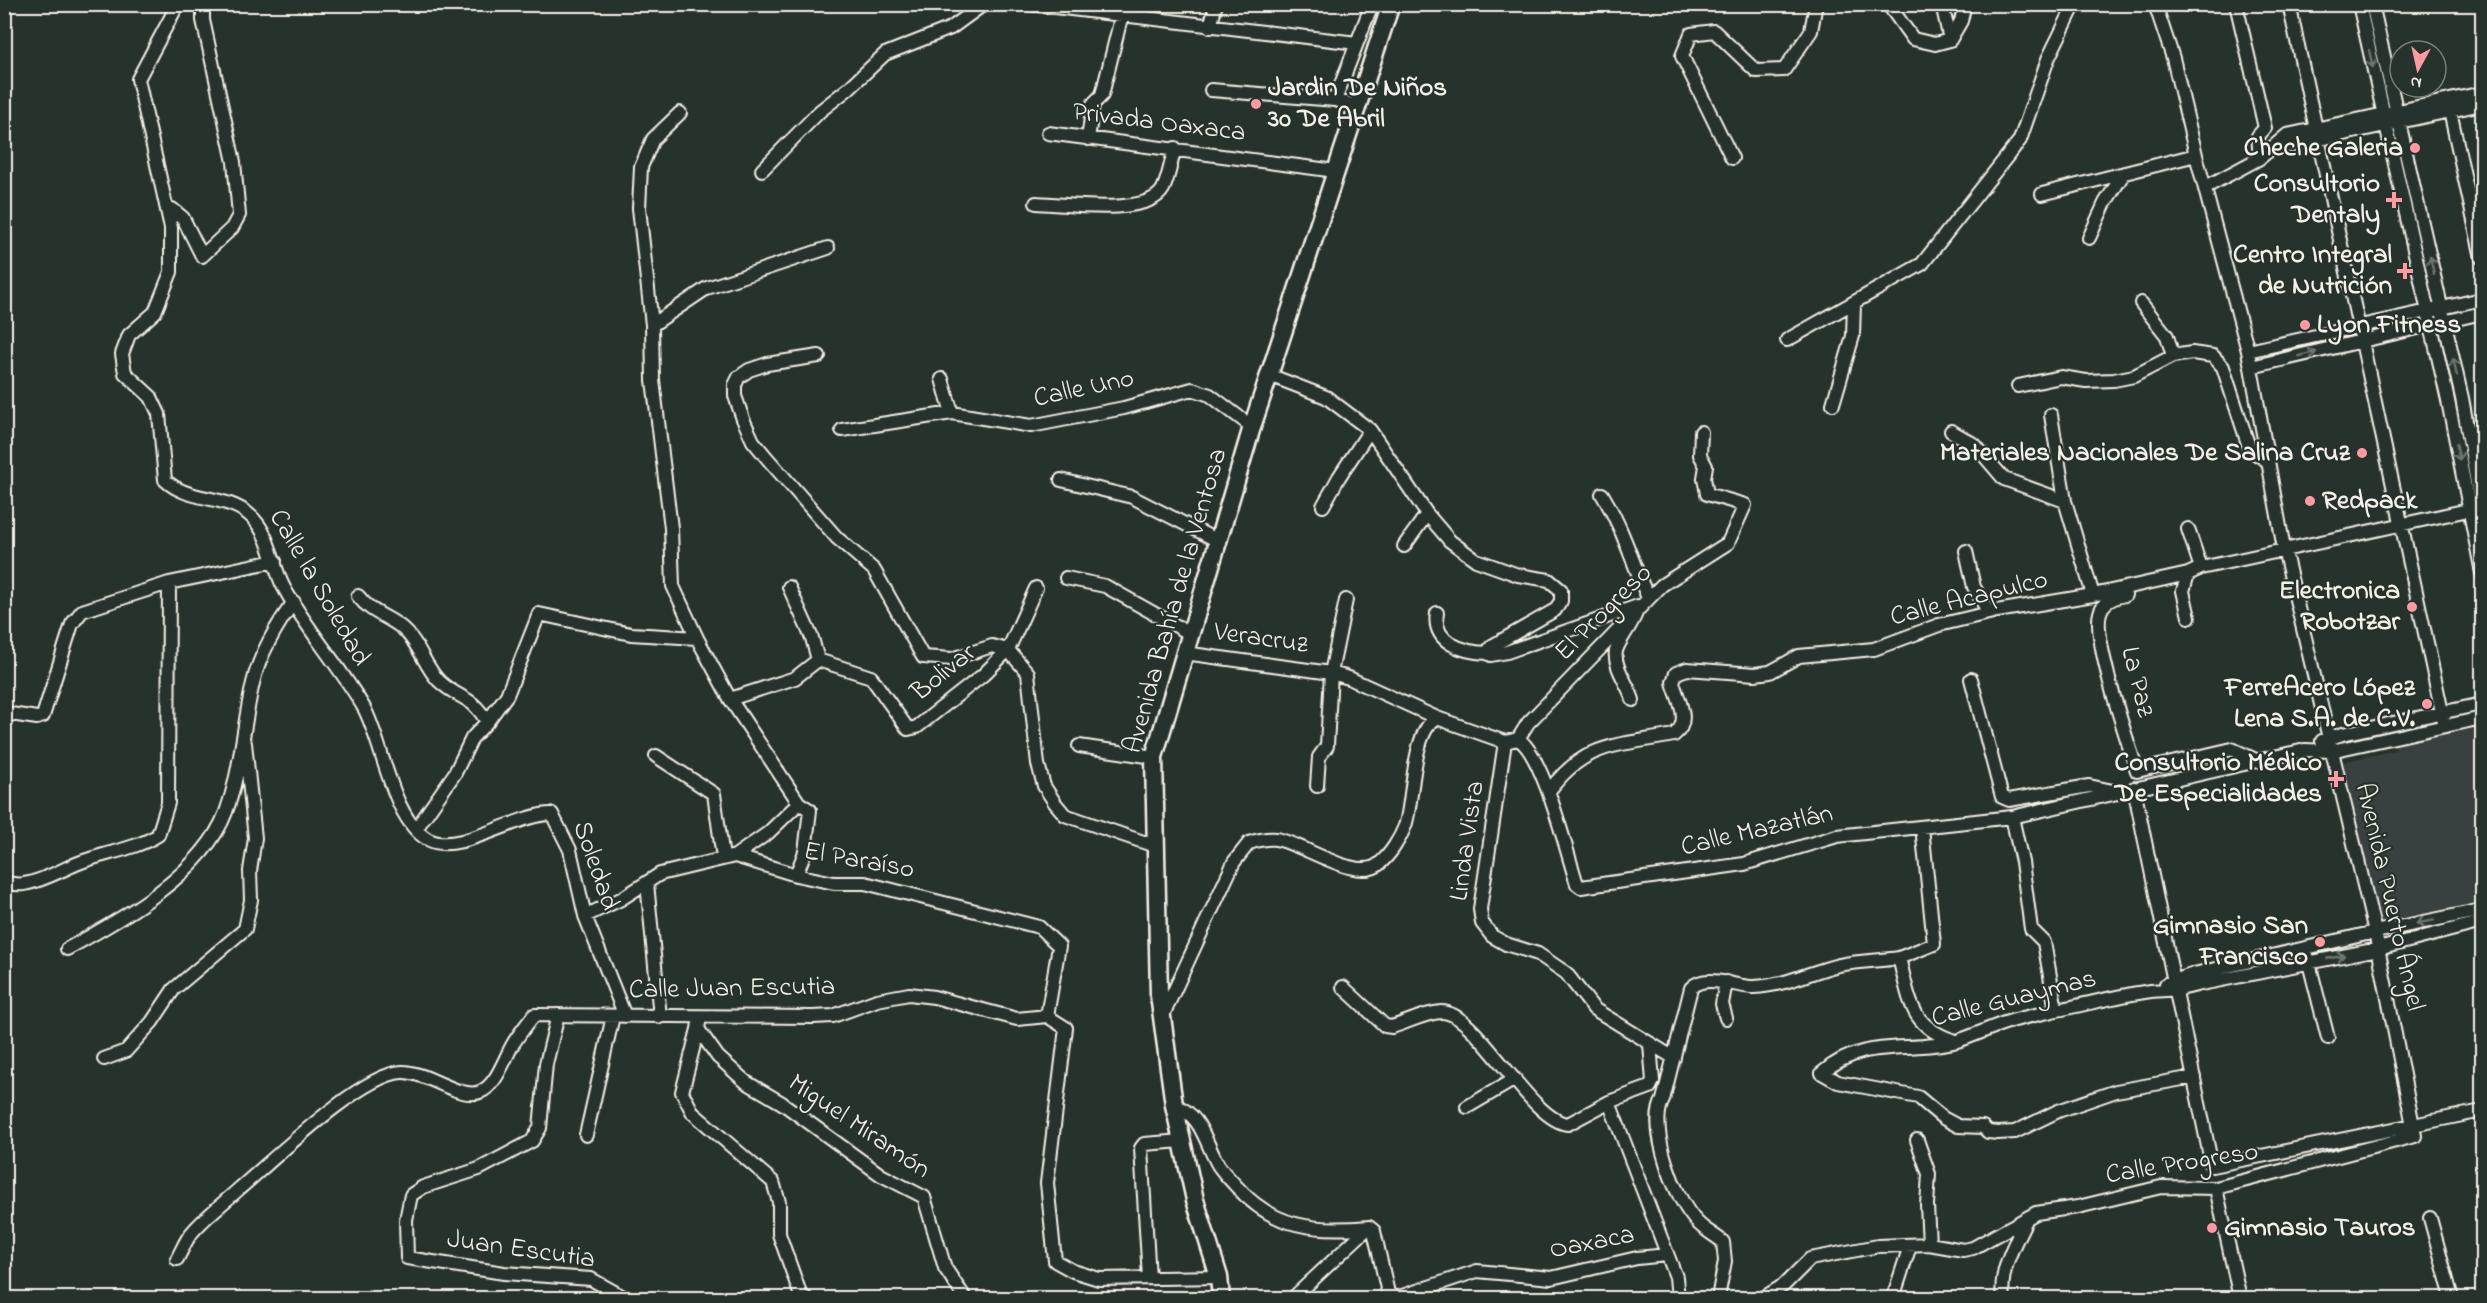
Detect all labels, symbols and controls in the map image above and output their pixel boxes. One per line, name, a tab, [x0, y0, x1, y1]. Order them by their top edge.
north arrow	[2388, 39, 2448, 99]
one-way arrow	[2366, 49, 2378, 68]
place label: Jardin De Niños 30 De Abril	[1267, 69, 1447, 139]
text: N	[2409, 69, 2423, 95]
street label: Privada Oaxaca	[1070, 93, 1248, 153]
marker: Jardin De Niños 30 De Abril	[1249, 97, 1263, 111]
place label: Cheche Galeria	[2244, 129, 2403, 168]
marker: Cheche Galeria	[2408, 141, 2422, 155]
place label: Consultorio Dentaly	[2254, 165, 2380, 235]
marker: Consultorio Dentaly	[2385, 191, 2403, 209]
place label: Centro Integral de Nutrición	[2233, 236, 2392, 306]
one-way arrow	[2426, 256, 2437, 275]
marker: Centro Integral de Nutrición	[2396, 262, 2414, 280]
place label: Lyon Fitness	[2317, 306, 2461, 345]
marker: Lyon Fitness	[2298, 318, 2312, 332]
one-way arrow	[2298, 347, 2317, 359]
one-way arrow	[2448, 358, 2460, 377]
street label: Calle Uno	[1030, 359, 1138, 419]
place label: Materiales Nacionales De Salina Cruz	[1940, 434, 2351, 473]
one-way arrow	[2453, 441, 2464, 461]
street label: Avenida Bahía de la Ventosa	[1114, 444, 1238, 758]
marker: Materiales Nacionales De Salina Cruz	[2355, 446, 2369, 460]
place label: Redpack	[2322, 482, 2418, 521]
marker: Redpack	[2303, 494, 2317, 508]
street label: Calle la Soledad	[258, 502, 380, 674]
street label: El Progreso	[1546, 555, 1662, 671]
street label: Calle Acapulco	[1886, 561, 2052, 637]
place label: Electronica Robotzar	[2279, 572, 2401, 642]
marker: Electronica Robotzar	[2405, 600, 2419, 614]
street label: Veracruz	[1210, 613, 1311, 665]
street label: Bolivar	[902, 634, 986, 712]
street label: La Paz	[2109, 643, 2165, 722]
place label: FerreAcero López Lena S.A. de C.V.	[2223, 669, 2416, 739]
marker: FerreAcero López Lena S.A. de C.V.	[2420, 697, 2434, 711]
place label: Consultorio Médico De Especialidades	[2113, 744, 2322, 814]
marker: Consultorio Médico De Especialidades	[2327, 770, 2345, 788]
street label: Linda Vista	[1440, 778, 1496, 904]
street label: Avenida Puerto Ángel	[2344, 779, 2434, 1015]
street label: Calle Mazatlán	[1677, 795, 1837, 867]
street label: Soledad	[562, 816, 628, 916]
street label: El Paraíso	[801, 832, 917, 890]
place label: Gimnasio San Francisco	[2153, 907, 2308, 977]
one-way arrow	[2416, 917, 2436, 928]
marker: Gimnasio San Francisco	[2313, 935, 2327, 949]
one-way arrow	[2326, 951, 2345, 962]
street label: Calle Guaymas	[1928, 960, 2100, 1038]
street label: Calle Juan Escutia	[628, 968, 836, 1010]
street label: Miguel Miramón	[780, 1065, 938, 1189]
street label: Calle Progreso	[2103, 1133, 2261, 1195]
place label: Gimnasio Tauros	[2224, 1209, 2416, 1248]
street label: Oaxaca	[1546, 1216, 1638, 1270]
street label: Juan Escutia	[444, 1220, 598, 1280]
marker: Gimnasio Tauros	[2205, 1221, 2219, 1235]

